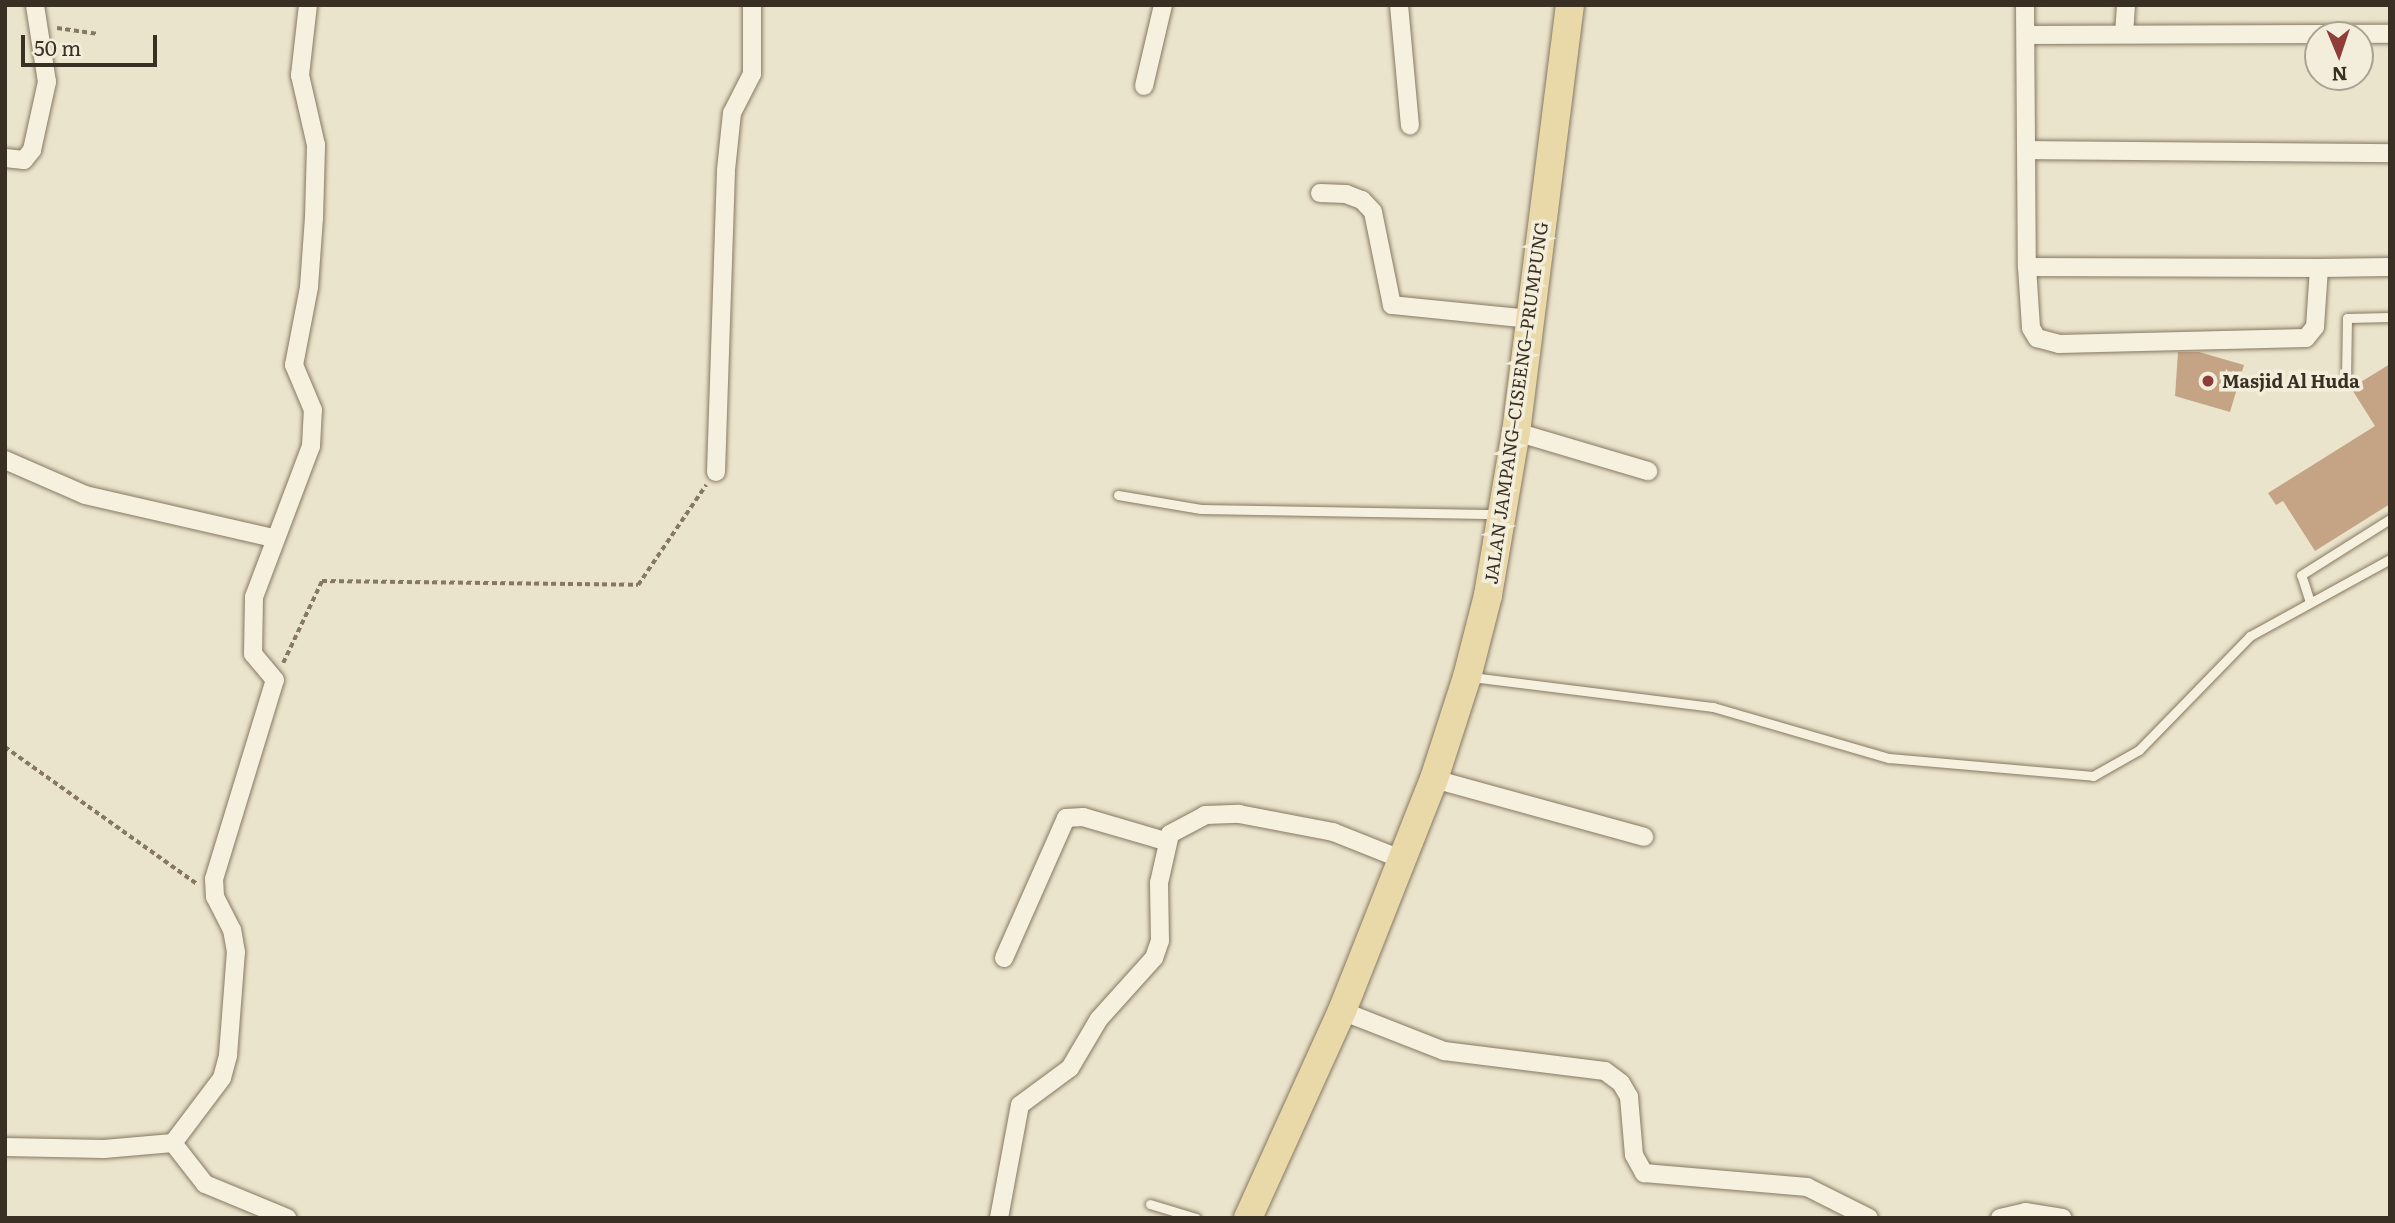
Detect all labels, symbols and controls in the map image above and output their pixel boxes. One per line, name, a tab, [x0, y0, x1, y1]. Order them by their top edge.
scale bar	[24, 21, 161, 65]
north arrow	[2304, 21, 2374, 91]
text: 50 m	[34, 31, 81, 62]
text: N	[2331, 61, 2348, 89]
street label: JALAN JAMPANG–CISEENG–PRUMPUNG	[1480, 220, 1552, 586]
place label: Masjid Al Huda	[2222, 370, 2360, 392]
marker: Masjid Al Huda	[2200, 373, 2216, 389]

